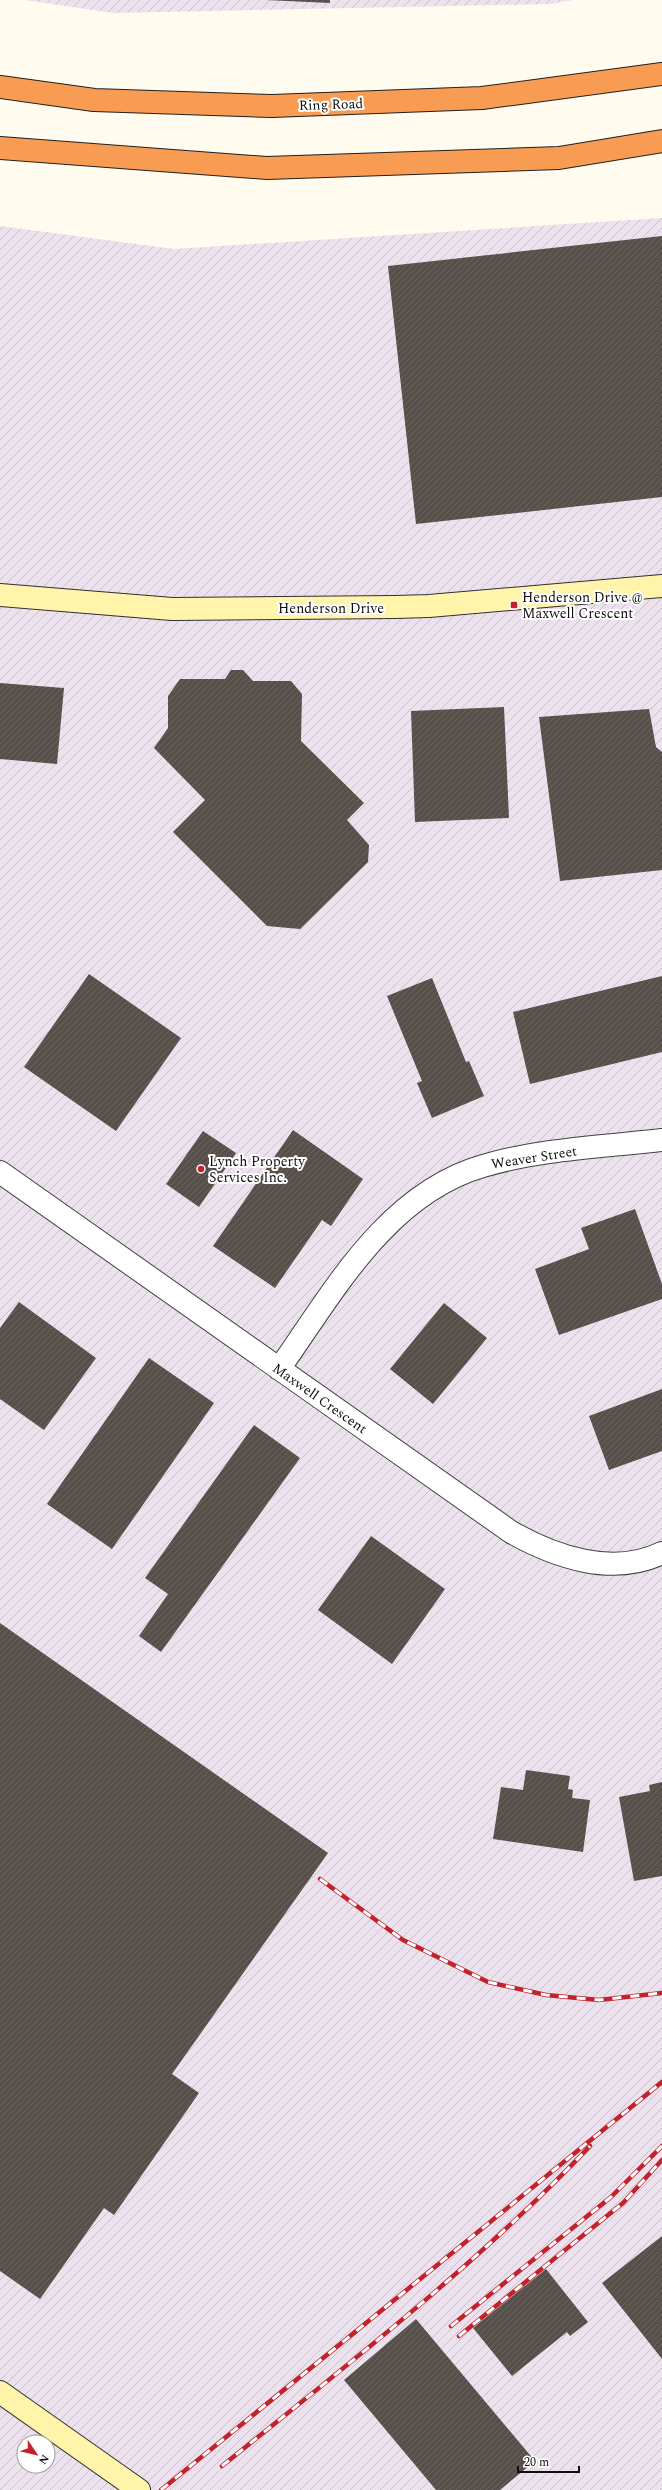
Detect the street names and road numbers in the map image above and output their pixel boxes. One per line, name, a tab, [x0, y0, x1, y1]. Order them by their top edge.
street label: Ring Road	[298, 93, 364, 116]
street label: Henderson Drive	[278, 598, 384, 619]
street label: Weaver Street	[490, 1140, 578, 1175]
street label: Maxwell Crescent	[268, 1358, 371, 1439]

